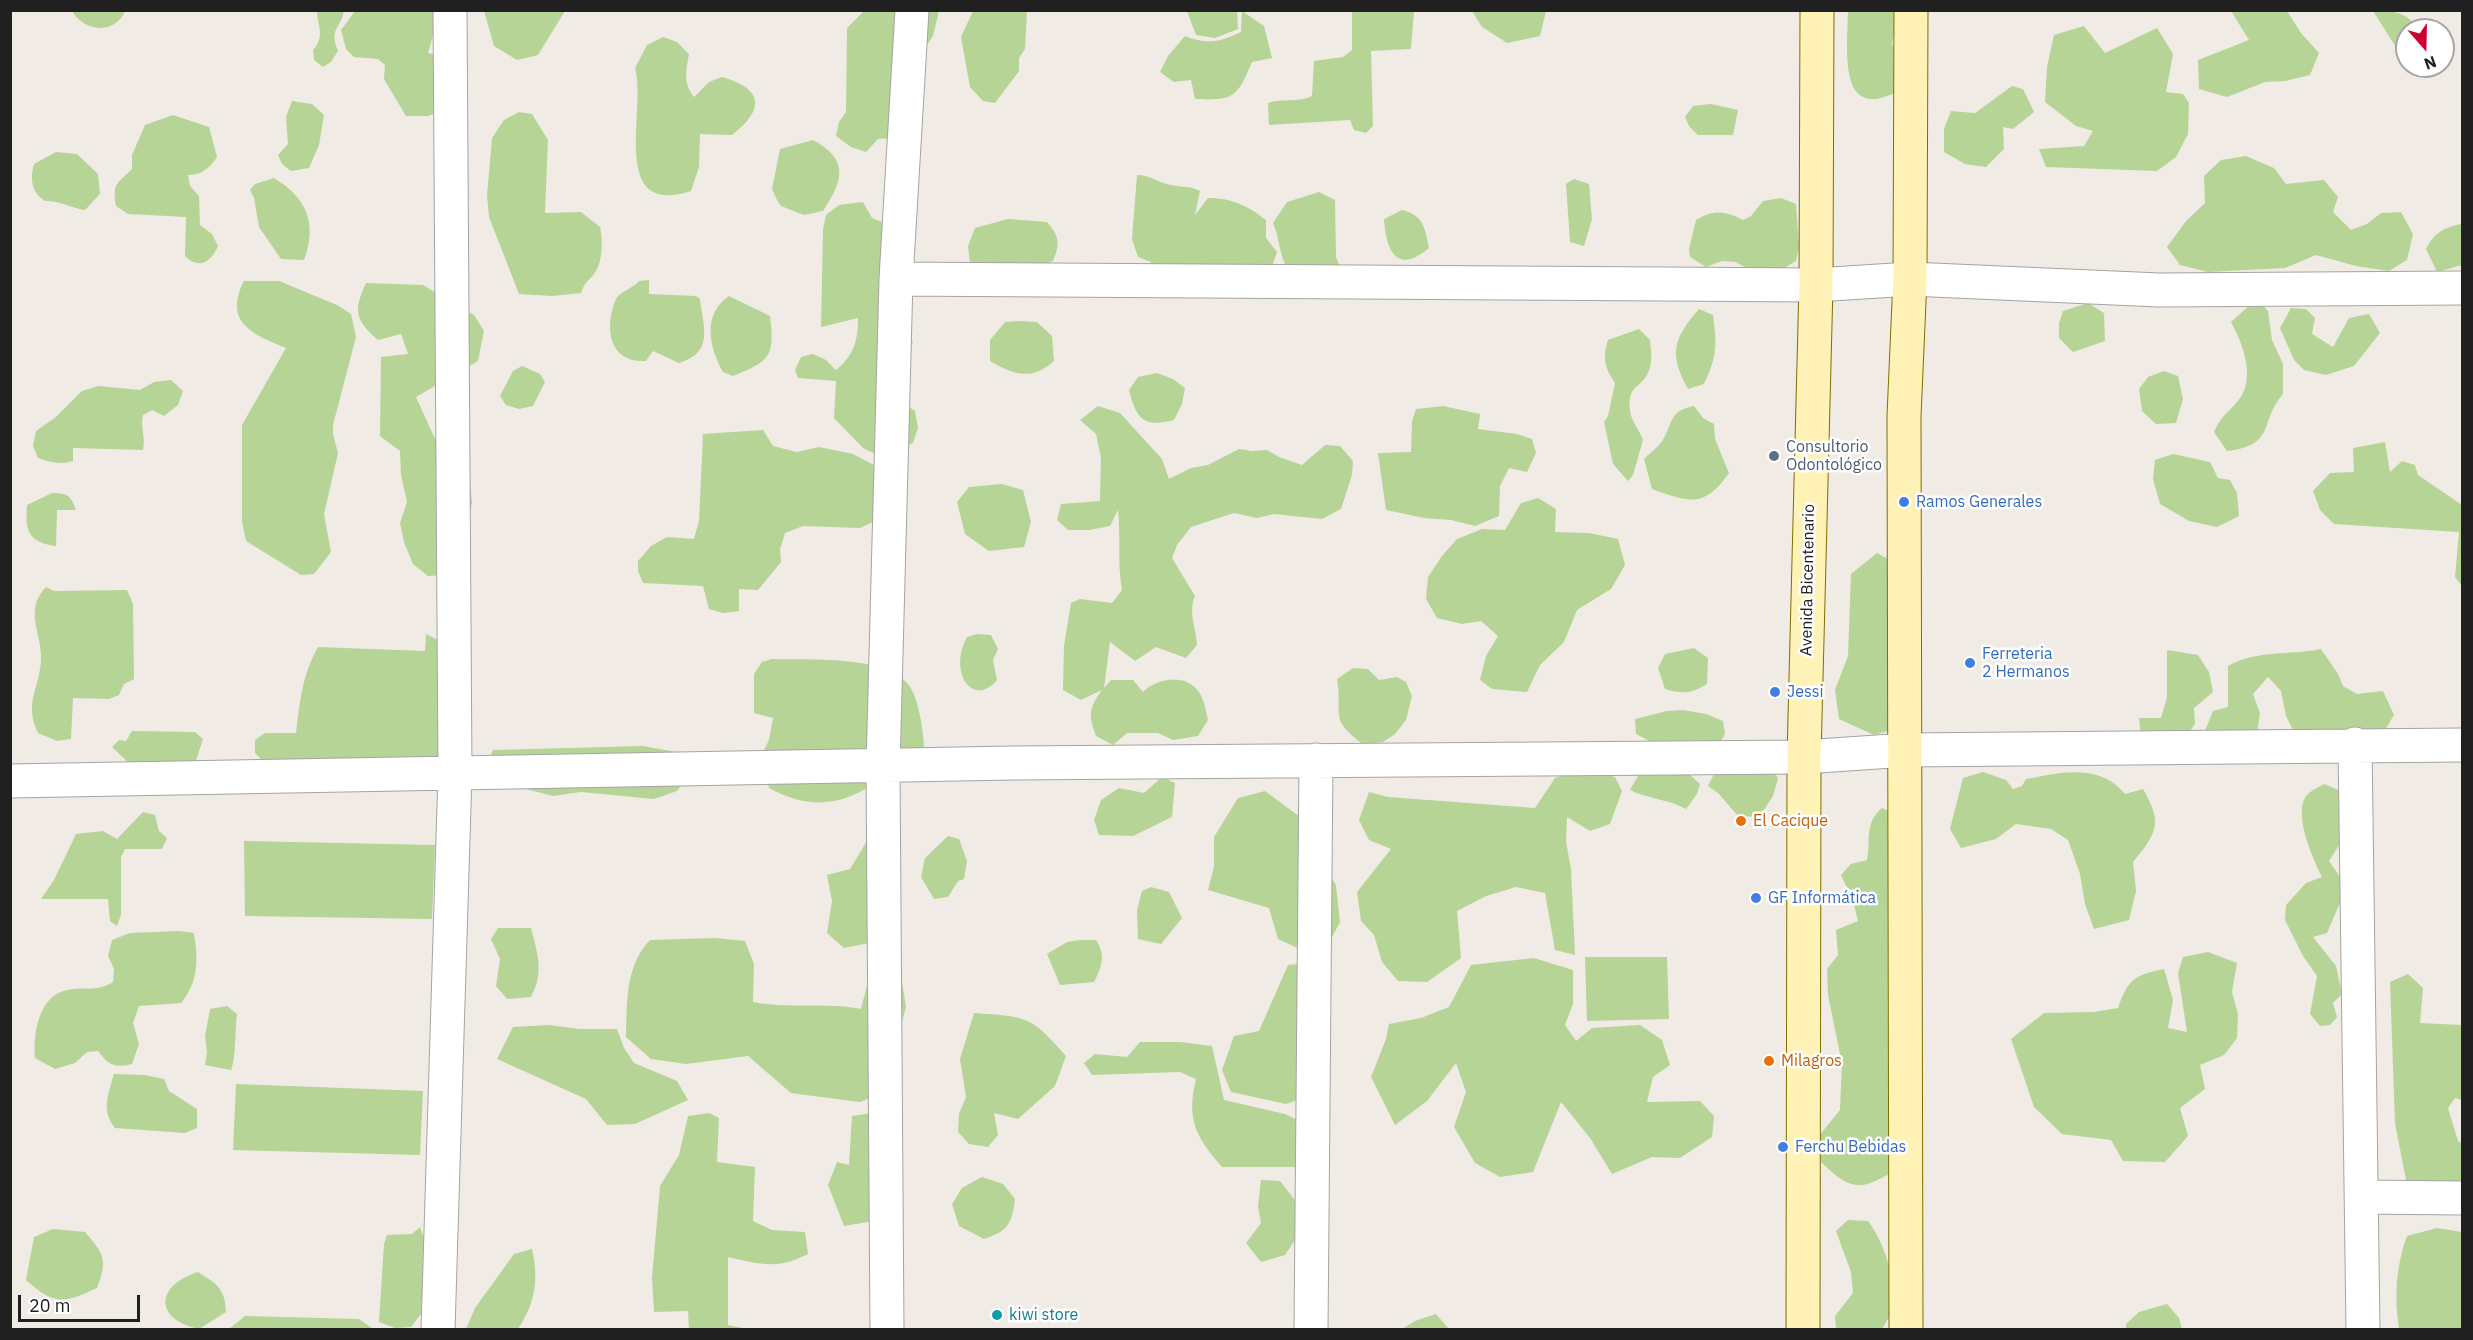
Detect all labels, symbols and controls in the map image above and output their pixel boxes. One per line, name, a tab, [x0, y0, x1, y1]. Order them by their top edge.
north arrow	[2395, 18, 2455, 78]
text: N	[2422, 52, 2439, 74]
place label: Consultorio Odontológico	[1786, 437, 1882, 475]
marker: Consultorio Odontológico	[1767, 449, 1781, 463]
place label: Ramos Generales	[1916, 492, 2042, 512]
marker: Ramos Generales	[1897, 495, 1911, 509]
street label: Avenida Bicentenario	[1797, 504, 1819, 656]
place label: Ferreteria 2 Hermanos	[1982, 644, 2070, 682]
marker: Ferreteria 2 Hermanos	[1963, 656, 1977, 670]
place label: Jessi	[1787, 682, 1823, 702]
marker: Jessi	[1768, 685, 1782, 699]
place label: El Cacique	[1753, 811, 1828, 831]
marker: El Cacique	[1734, 814, 1748, 828]
place label: GF Informática	[1768, 888, 1876, 908]
marker: GF Informática	[1749, 891, 1763, 905]
place label: Milagros	[1781, 1051, 1842, 1071]
marker: Milagros	[1762, 1054, 1776, 1068]
place label: Ferchu Bebidas	[1795, 1137, 1906, 1157]
marker: Ferchu Bebidas	[1776, 1140, 1790, 1154]
scale bar	[21, 1283, 142, 1321]
text: 20 m	[29, 1294, 71, 1317]
place label: kiwi store	[1009, 1305, 1078, 1325]
marker: kiwi store	[990, 1308, 1004, 1322]

